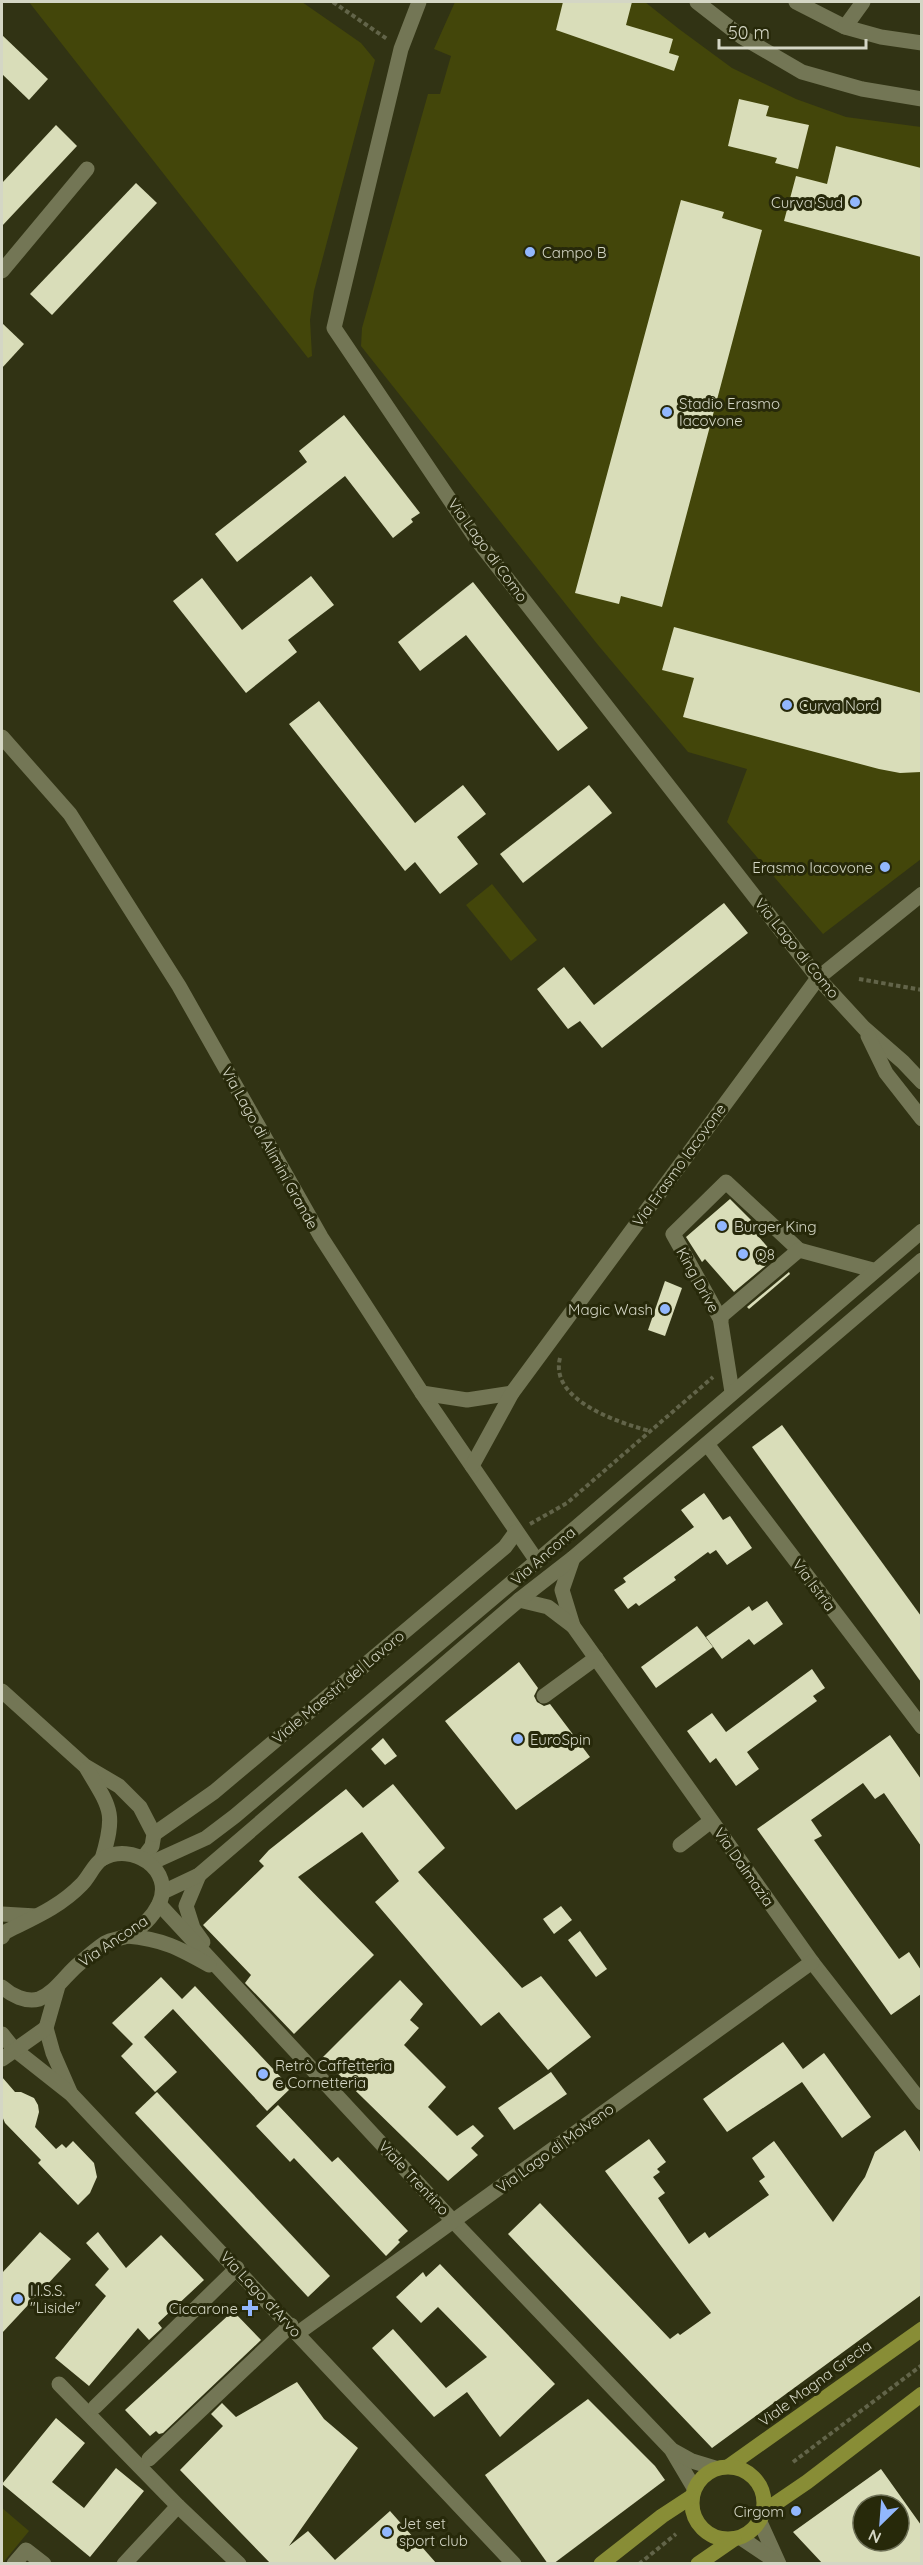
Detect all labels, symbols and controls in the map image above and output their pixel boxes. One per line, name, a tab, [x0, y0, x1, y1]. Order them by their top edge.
scale bar	[719, 12, 866, 50]
text: 50 m	[728, 21, 770, 44]
place label: Curva Sud	[771, 193, 843, 212]
marker: Curva Sud	[848, 195, 862, 209]
place label: Campo B	[542, 243, 607, 262]
marker: Campo B	[523, 245, 537, 259]
place label: Stadio Erasmo Iacovone	[679, 394, 780, 430]
marker: Stadio Erasmo Iacovone	[660, 405, 674, 419]
street label: Via Lago di Como	[444, 494, 532, 606]
place label: Curva Nord	[799, 696, 879, 715]
marker: Curva Nord	[780, 698, 794, 712]
place label: Erasmo Iacovone	[752, 858, 873, 877]
marker: Erasmo Iacovone	[878, 860, 892, 874]
street label: Via Lago di Como	[751, 894, 843, 1002]
street label: Via Lago di Alimini Grande	[217, 1064, 323, 1232]
street label: Via Erasmo Iacovone	[628, 1100, 730, 1230]
place label: Burger King	[734, 1217, 817, 1236]
marker: Burger King	[715, 1219, 729, 1233]
street label: King Drive	[672, 1244, 724, 1316]
place label: Q8	[755, 1245, 775, 1264]
marker: Q8	[736, 1247, 750, 1261]
place label: Magic Wash	[568, 1300, 653, 1319]
marker: Magic Wash	[658, 1302, 672, 1316]
street label: Via Ancona	[507, 1523, 579, 1589]
street label: Via Istria	[788, 1555, 840, 1615]
street label: Viale Maestri del Lavoro	[268, 1626, 408, 1748]
place label: EuroSpin	[530, 1730, 591, 1749]
marker: EuroSpin	[511, 1732, 525, 1746]
street label: Via Dalmazia	[710, 1824, 778, 1910]
street label: Via Ancona	[75, 1911, 151, 1971]
place label: Retrò Caffetteria e Cornetteria	[275, 2056, 392, 2092]
marker: Retrò Caffetteria e Cornetteria	[256, 2067, 270, 2081]
street label: Via Lago di Molveno	[493, 2099, 617, 2197]
street label: Viale Trentino	[375, 2137, 453, 2219]
street label: Via Lago d'Arvo	[216, 2247, 306, 2341]
place label: I.I.S.S. "Liside"	[30, 2281, 81, 2317]
marker: I.I.S.S. "Liside"	[11, 2292, 25, 2306]
place label: Ciccarone	[169, 2299, 238, 2318]
marker: Ciccarone	[243, 2301, 257, 2315]
street label: Viale Magna Grecia	[755, 2336, 875, 2430]
north arrow	[851, 2493, 911, 2553]
place label: Cirgom	[734, 2502, 784, 2521]
marker: Cirgom	[789, 2504, 803, 2518]
place label: Jet set sport club	[399, 2514, 468, 2550]
marker: Jet set sport club	[380, 2525, 394, 2539]
text: N	[865, 2525, 884, 2548]

